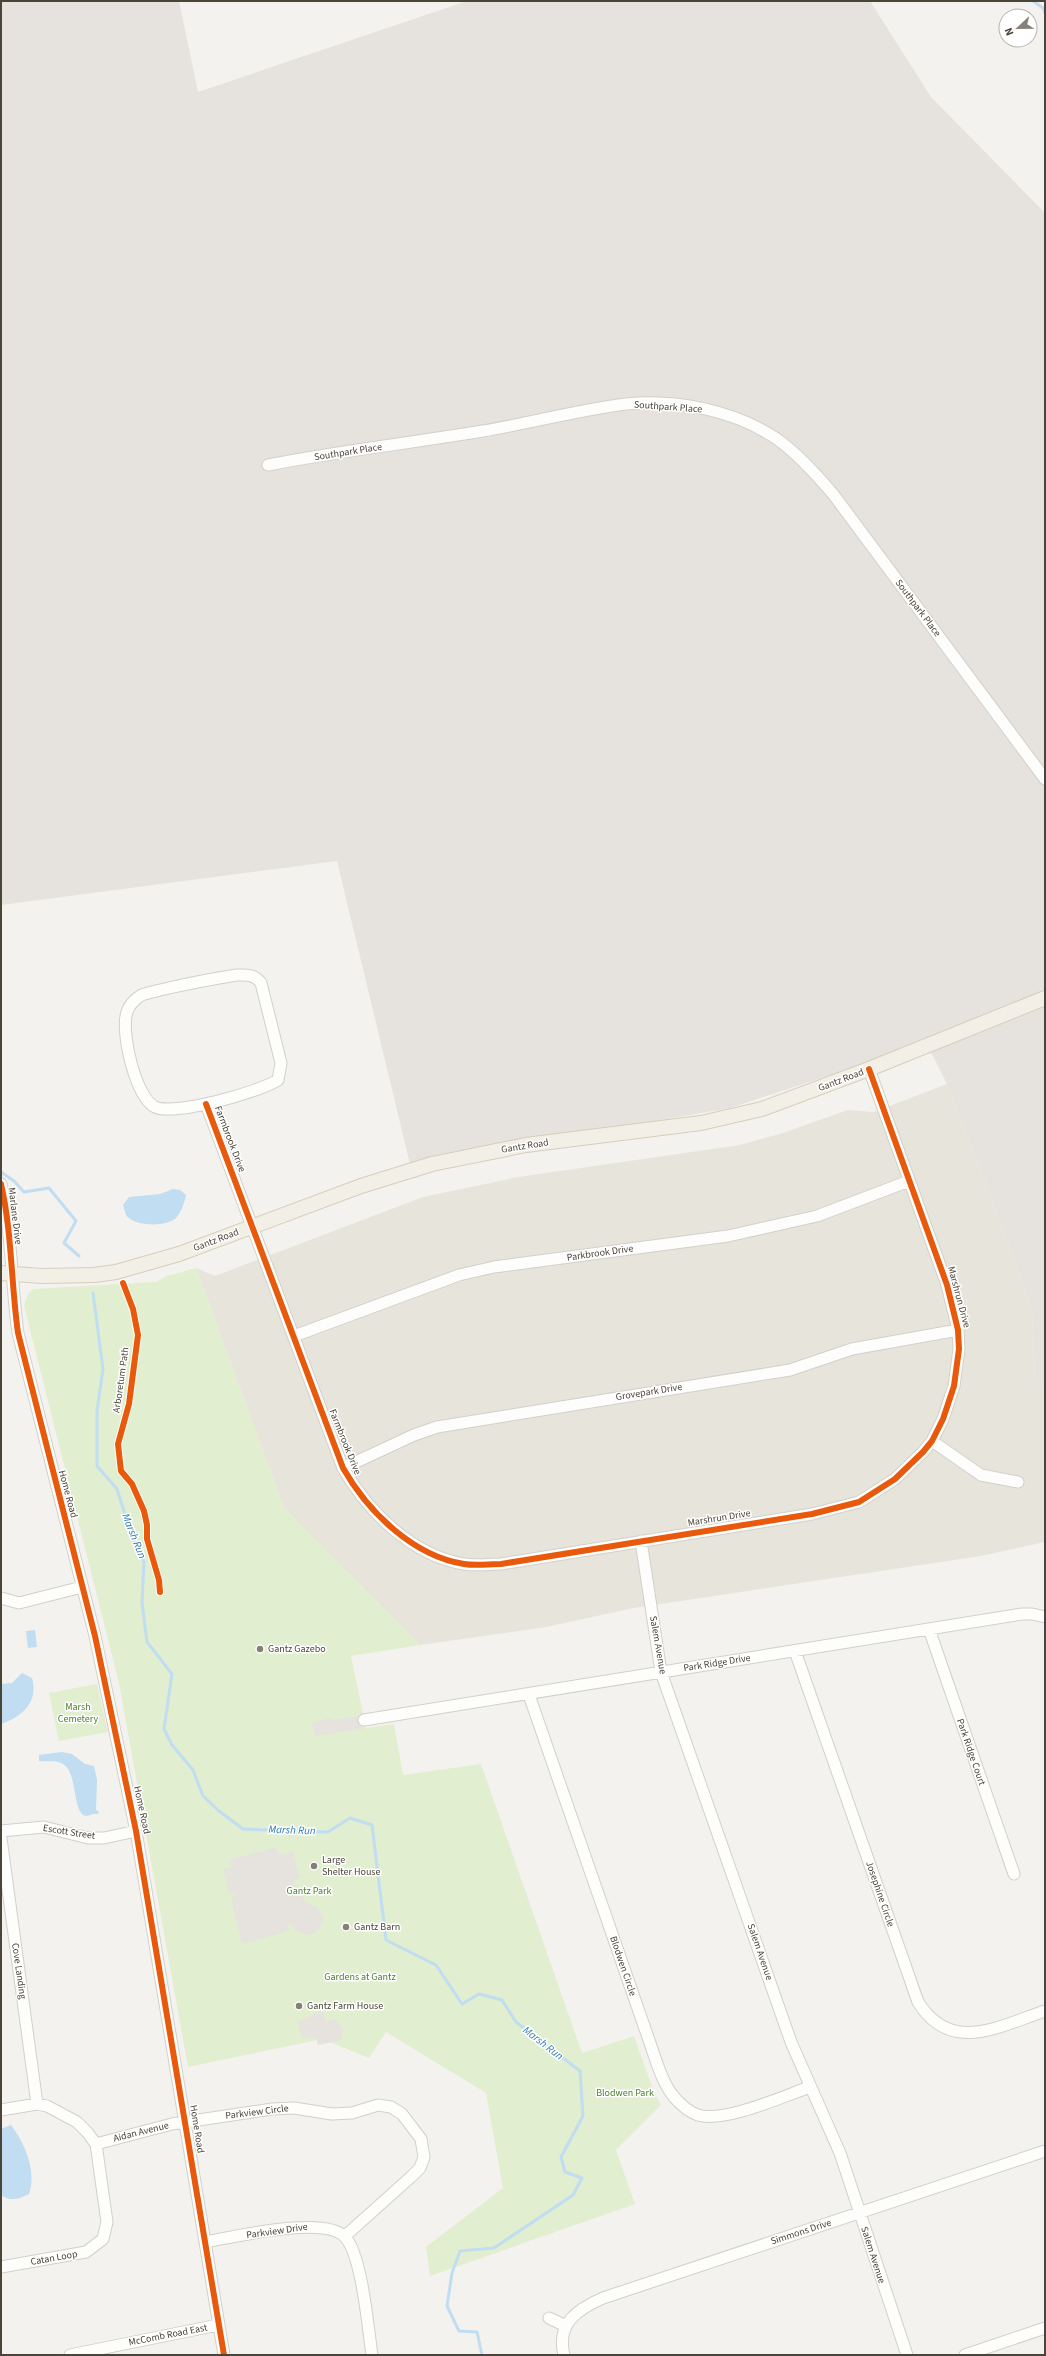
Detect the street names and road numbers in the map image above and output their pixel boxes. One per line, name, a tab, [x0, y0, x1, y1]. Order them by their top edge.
street label: Southpark Place	[633, 398, 703, 416]
street label: Southpark Place	[313, 440, 383, 464]
street label: Southpark Place	[892, 576, 944, 640]
street label: Gantz Road	[816, 1065, 866, 1095]
street label: Farmbrook Drive	[211, 1104, 249, 1174]
street label: Gantz Road	[500, 1135, 550, 1157]
street label: Marlane Drive	[5, 1187, 25, 1245]
street label: Gantz Road	[191, 1225, 241, 1255]
street label: Parkbrook Drive	[566, 1241, 634, 1265]
street label: Marshrun Drive	[944, 1265, 974, 1329]
street label: Arboretum Path	[109, 1346, 133, 1414]
street label: Grovepark Drive	[615, 1380, 683, 1404]
street label: Farmbrook Drive	[325, 1407, 365, 1477]
street label: Home Road	[55, 1469, 81, 1519]
street label: Marshrun Drive	[687, 1506, 751, 1530]
street label: Salem Avenue	[646, 1615, 670, 1675]
street label: Park Ridge Drive	[682, 1651, 752, 1675]
street label: Park Ridge Court	[953, 1717, 989, 1788]
street label: Home Road	[130, 1785, 154, 1835]
street label: Escott Street	[42, 1821, 97, 1843]
street label: Josephine Circle	[862, 1859, 898, 1929]
street label: Salem Avenue	[744, 1922, 776, 1982]
street label: Blodwen Circle	[606, 1934, 640, 1998]
street label: Cove Landing	[8, 1942, 30, 2000]
street label: Parkview Circle	[225, 2101, 289, 2123]
street label: Home Road	[186, 2104, 208, 2154]
street label: Aidan Avenue	[112, 2118, 170, 2146]
street label: Simmons Drive	[769, 2216, 833, 2248]
street label: Parkview Drive	[245, 2220, 309, 2242]
street label: Salem Avenue	[857, 2225, 889, 2285]
street label: Catan Loop	[29, 2247, 79, 2269]
street label: McComb Road East	[127, 2320, 209, 2349]

